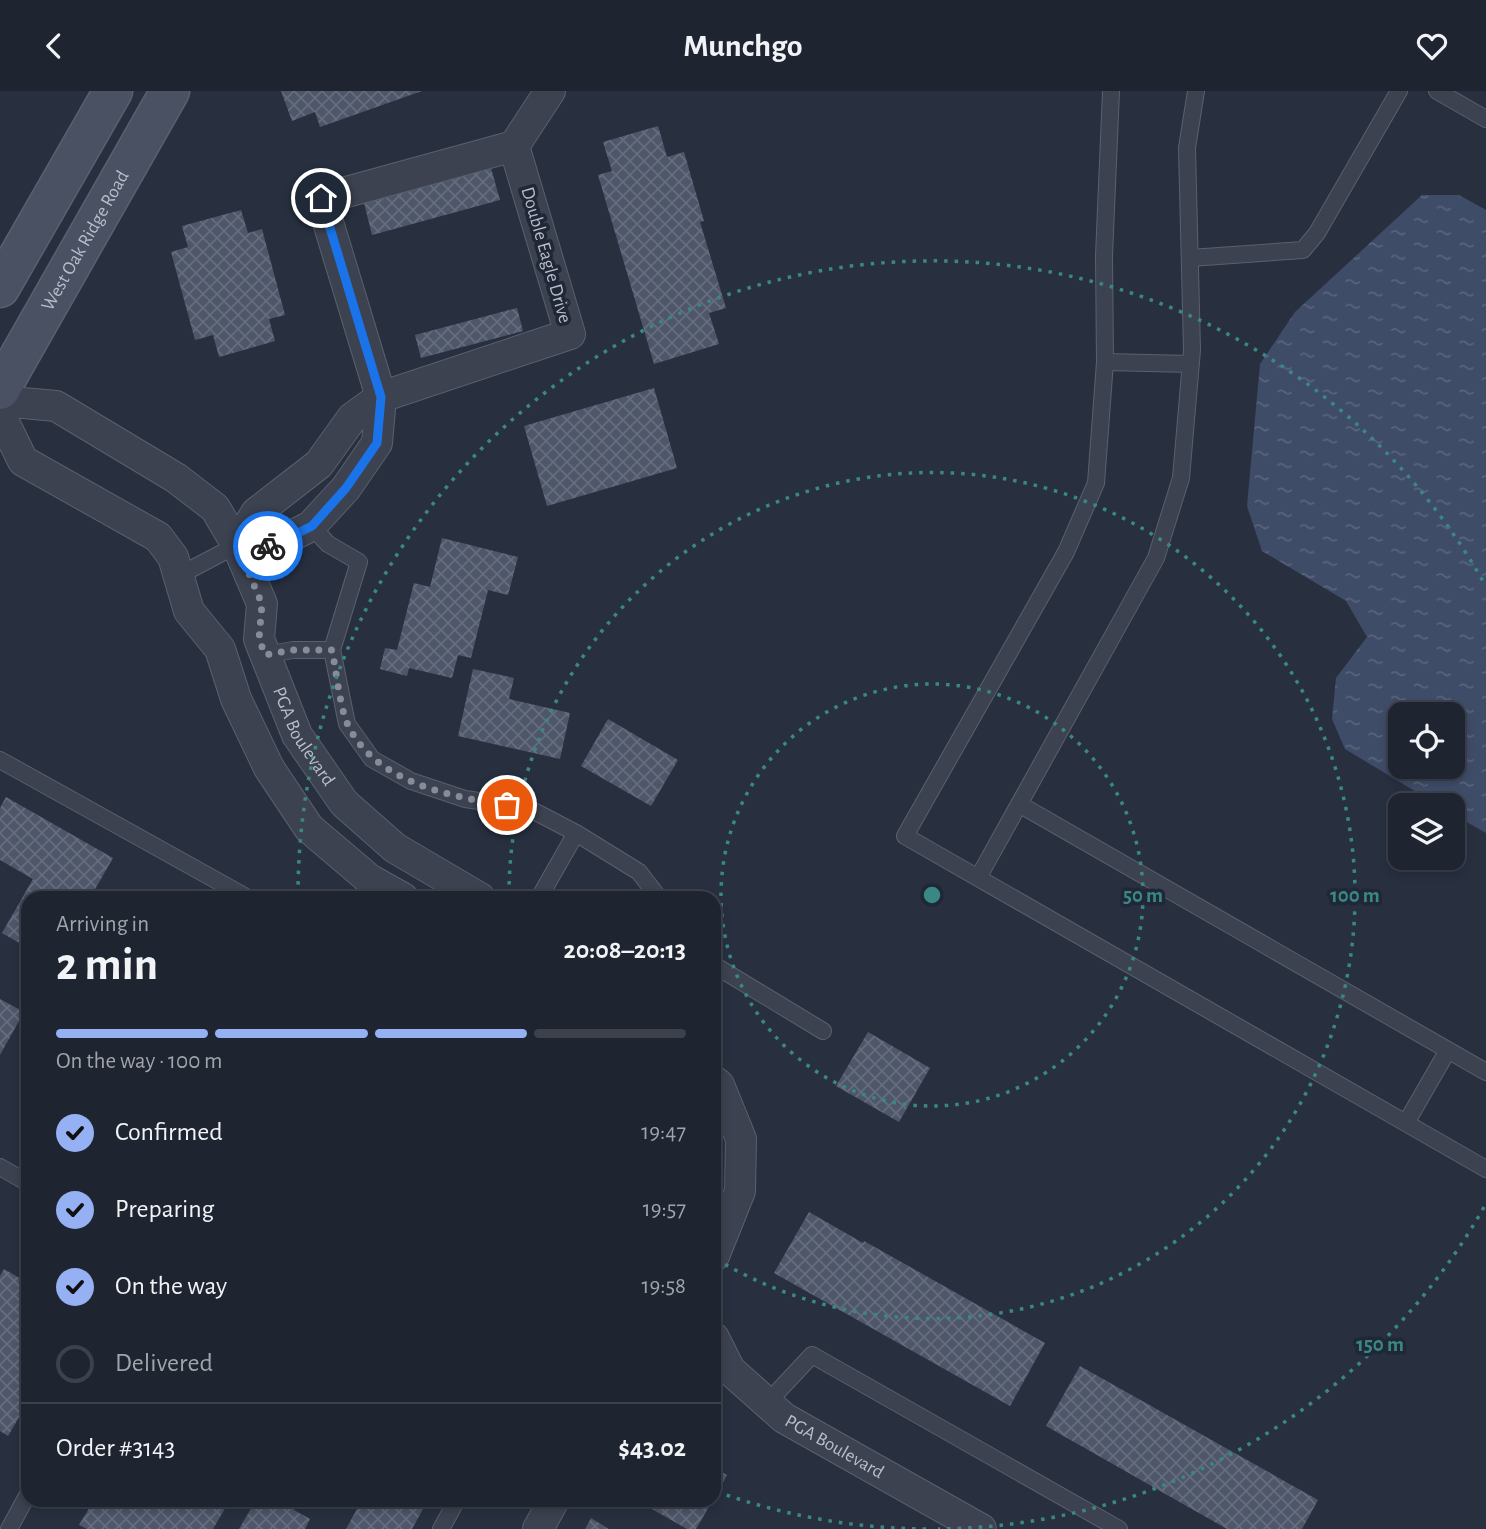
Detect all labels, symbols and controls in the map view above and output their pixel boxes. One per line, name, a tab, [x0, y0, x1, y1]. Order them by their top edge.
icon: back	[35, 27, 73, 65]
icon: heart	[1413, 27, 1451, 65]
text: Munchgo	[683, 30, 803, 62]
street label: West Oak Ridge Road	[38, 167, 132, 314]
pin	[291, 168, 351, 228]
icon: home	[302, 179, 340, 217]
street label: Double Eagle Drive	[517, 185, 575, 325]
courier	[233, 511, 303, 581]
icon: bike	[249, 527, 287, 565]
street label: PGA Boulevard	[269, 684, 339, 789]
map controls	[1388, 702, 1465, 870]
button: locate	[1388, 702, 1465, 779]
pin	[477, 775, 537, 835]
icon: bag	[488, 786, 526, 824]
button: layers	[1388, 793, 1465, 870]
centre of rings	[920, 883, 944, 907]
text: 50 m	[1123, 885, 1163, 906]
text: 100 m	[1330, 885, 1380, 906]
text: Arriving in	[56, 913, 149, 936]
text: 20:08–20:13	[564, 937, 686, 963]
text: 2 min	[56, 942, 158, 988]
text: On the way · 100 m	[56, 1050, 223, 1073]
icon: check	[56, 1114, 94, 1152]
text: Confirmed	[115, 1119, 223, 1145]
text: 19:47	[641, 1121, 686, 1144]
icon: check	[56, 1191, 94, 1229]
text: Preparing	[115, 1196, 214, 1222]
text: 19:57	[643, 1198, 686, 1221]
icon: check	[56, 1268, 94, 1306]
text: On the way	[115, 1273, 227, 1299]
text: 19:58	[641, 1275, 686, 1298]
text: 150 m	[1356, 1334, 1404, 1355]
text: Delivered	[115, 1350, 213, 1376]
street label: PGA Boulevard	[782, 1411, 887, 1482]
text: Order #3143	[56, 1435, 175, 1461]
text: $43.02	[618, 1435, 686, 1461]

